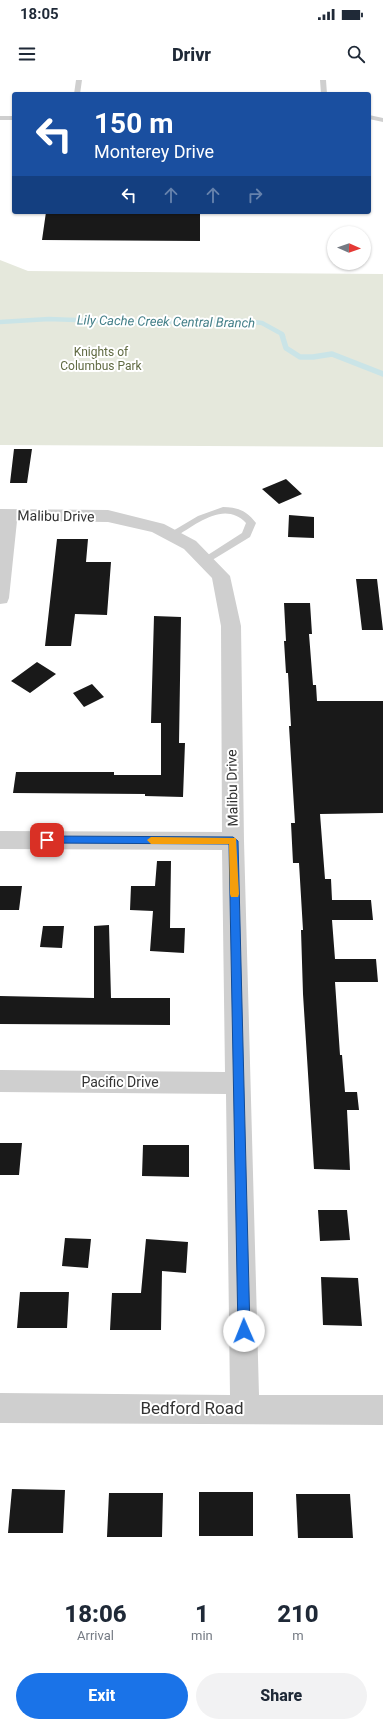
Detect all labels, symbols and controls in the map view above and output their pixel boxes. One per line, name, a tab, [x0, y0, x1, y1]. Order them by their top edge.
text: 18:05	[20, 5, 59, 23]
icon: menu	[16, 43, 38, 65]
icon: search	[345, 43, 367, 65]
text: Drivr	[172, 44, 211, 65]
text: 150 m	[94, 107, 173, 140]
icon: left	[28, 108, 80, 160]
text: Monterey Drive	[94, 141, 214, 162]
icon: left	[118, 184, 140, 206]
icon: ahead	[160, 184, 182, 206]
icon: ahead	[202, 184, 224, 206]
icon: right	[244, 184, 266, 206]
north arrow	[327, 226, 371, 270]
map controls	[327, 226, 371, 270]
water label: Lily Cache Creek Central Branch	[77, 312, 255, 331]
park label: Knights of Columbus Park	[60, 345, 143, 373]
street label: Malibu Drive	[17, 507, 95, 525]
street label: Malibu Drive	[223, 749, 241, 827]
pin	[30, 823, 64, 857]
icon: arrive	[36, 829, 58, 851]
street label: Pacific Drive	[81, 1074, 159, 1090]
position arrow	[223, 1310, 265, 1352]
street label: Bedford Road	[140, 1398, 244, 1418]
text: 18:06	[64, 1600, 127, 1628]
text: 1	[195, 1600, 209, 1628]
text: 210	[277, 1600, 319, 1628]
text: Arrival	[77, 1628, 114, 1643]
text: min	[191, 1628, 213, 1643]
text: m	[292, 1628, 304, 1643]
button: Exit	[16, 1673, 188, 1719]
button: Share	[196, 1673, 367, 1719]

